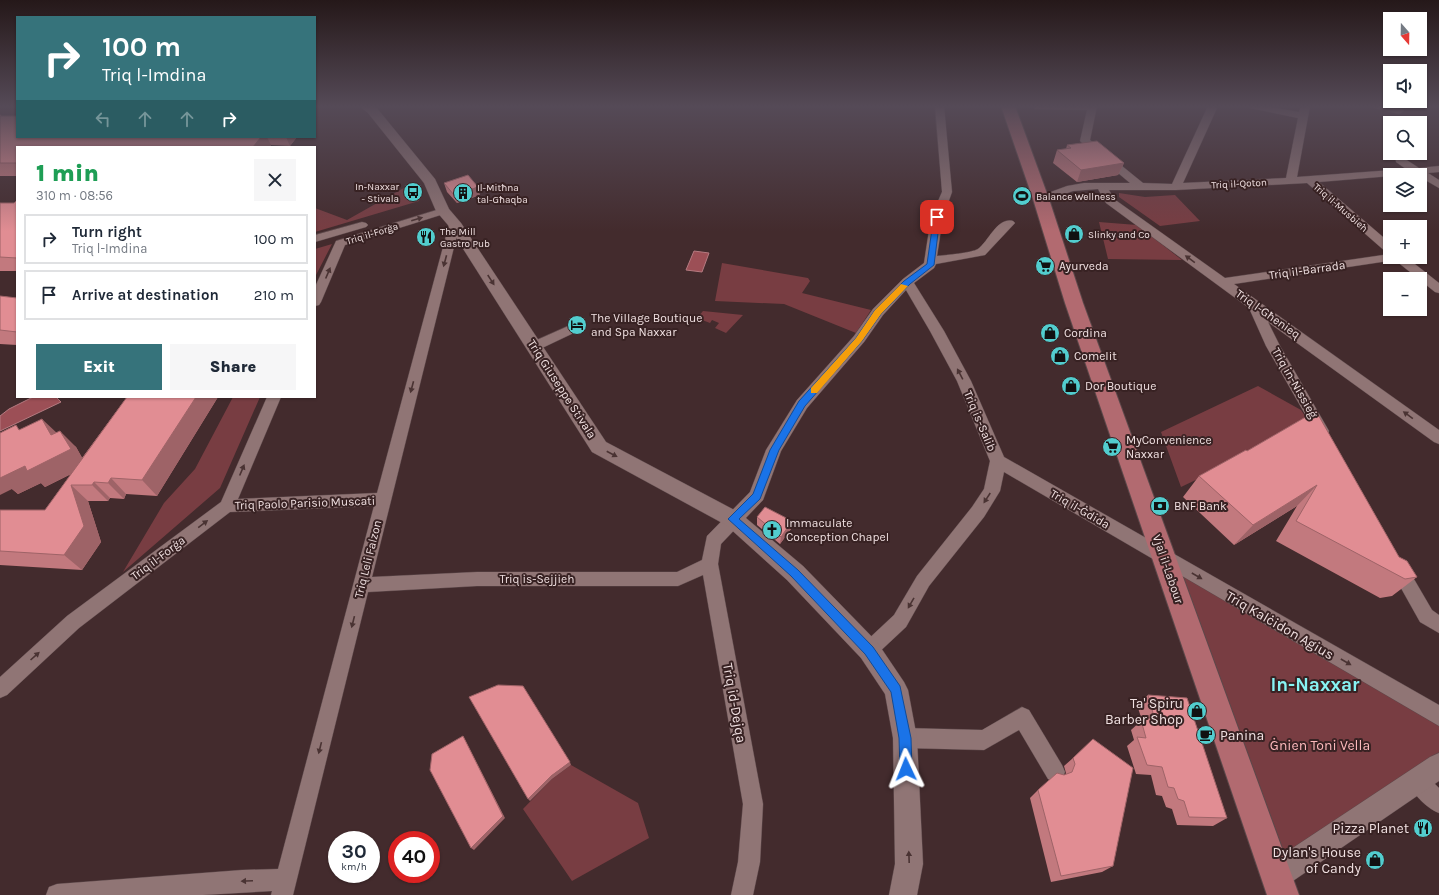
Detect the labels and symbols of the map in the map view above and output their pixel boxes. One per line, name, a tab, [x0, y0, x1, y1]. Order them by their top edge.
north arrow	[1383, 12, 1427, 56]
street label: Triq il-Qoton	[1211, 177, 1267, 191]
place label: In-Naxxar - Stivala	[355, 181, 399, 205]
bus stop icon: In-Naxxar - Stivala	[402, 181, 424, 203]
street label: Triq il-Musbieħ	[1311, 181, 1370, 235]
building icon: Il-Mitħna tal-Għaqba	[452, 182, 474, 204]
place label: Il-Mitħna tal-Għaqba	[477, 182, 528, 206]
sports icon: Balance Wellness	[1011, 185, 1033, 207]
place label: Balance Wellness	[1036, 191, 1116, 203]
pin	[920, 200, 954, 234]
one-way arrow	[412, 216, 424, 222]
street label: Triq il-Forġa	[345, 220, 400, 248]
shop icon: Slinky and Co	[1063, 223, 1085, 245]
restaurant icon: The Mill Gastro Pub	[415, 226, 437, 248]
place label: The Mill Gastro Pub	[440, 226, 490, 250]
place label: Slinky and Co	[1088, 229, 1150, 241]
one-way arrow	[441, 255, 447, 267]
supermarket icon: Ayurveda	[1034, 255, 1056, 277]
one-way arrow	[1185, 255, 1196, 263]
street label: Triq il-Barrada	[1268, 258, 1346, 282]
place label: Ayurveda	[1059, 259, 1109, 273]
one-way arrow	[325, 266, 331, 278]
one-way arrow	[487, 274, 495, 285]
street label: Triq l-Għenieq	[1233, 287, 1303, 341]
place label: The Village Boutique and Spa Naxxar	[591, 311, 703, 339]
hotel icon: The Village Boutique and Spa Naxxar	[566, 314, 588, 336]
shop icon: Cordina	[1039, 322, 1061, 344]
place label: Cordina	[1064, 326, 1107, 340]
street label: Triq Giuseppe Stivala	[525, 337, 599, 441]
shop icon: Comelit	[1049, 345, 1071, 367]
street label: Triq in-Nissieġ	[1269, 345, 1321, 421]
place label: Comelit	[1074, 349, 1117, 363]
one-way arrow	[957, 368, 963, 380]
shop icon: Dor Boutique	[1060, 375, 1082, 397]
place label: Dor Boutique	[1085, 379, 1156, 393]
one-way arrow	[409, 381, 415, 393]
street label: Triq is-Salib	[961, 388, 999, 454]
one-way arrow	[1402, 411, 1413, 420]
place label: MyConvenience Naxxar	[1126, 433, 1212, 461]
supermarket icon: MyConvenience Naxxar	[1101, 436, 1123, 458]
one-way arrow	[606, 451, 618, 457]
one-way arrow	[239, 464, 246, 476]
street label: Triq il-Ġdida	[1048, 486, 1112, 532]
one-way arrow	[984, 493, 991, 504]
street label: Triq Paolo Parisio Muscati	[235, 494, 375, 512]
bank icon: BNF Bank	[1149, 495, 1171, 517]
place label: BNF Bank	[1174, 499, 1227, 513]
place label: Immaculate Conception Chapel	[786, 516, 889, 544]
street label: Triq Leli Falzon	[352, 519, 384, 599]
church icon: Immaculate Conception Chapel	[761, 519, 783, 541]
one-way arrow	[198, 520, 209, 528]
street label: Triq il-Forġa	[128, 533, 188, 583]
street label: Vjal il-Labour	[1150, 533, 1187, 606]
street label: Triq is-Sejjieh	[500, 572, 574, 586]
one-way arrow	[1191, 573, 1203, 580]
street label: Triq Kalċidon Agius	[1223, 588, 1337, 663]
one-way arrow	[907, 597, 914, 609]
one-way arrow	[349, 615, 355, 628]
one-way arrow	[30, 652, 41, 661]
one-way arrow	[1340, 659, 1352, 666]
street label: Triq id-Dejqa	[719, 662, 750, 744]
district label: In-Naxxar	[1270, 674, 1360, 696]
place label: Ta' Spiru Barber Shop	[1105, 695, 1183, 728]
shop icon: Ta' Spiru Barber Shop	[1186, 700, 1208, 722]
cafe icon: Panina	[1195, 724, 1217, 746]
place label: Panina	[1220, 727, 1264, 744]
park label: Ġnien Toni Vella	[1270, 737, 1370, 754]
one-way arrow	[317, 742, 323, 754]
position arrow	[885, 748, 927, 790]
restaurant icon: Pizza Planet	[1412, 817, 1434, 839]
place label: Pizza Planet	[1332, 820, 1409, 837]
speed limit sign: 40	[388, 831, 440, 883]
place label: Dylan's House of Candy	[1273, 844, 1361, 877]
shop icon: Dylan's House of Candy	[1364, 849, 1386, 871]
one-way arrow	[906, 850, 912, 863]
one-way arrow	[240, 878, 253, 884]

